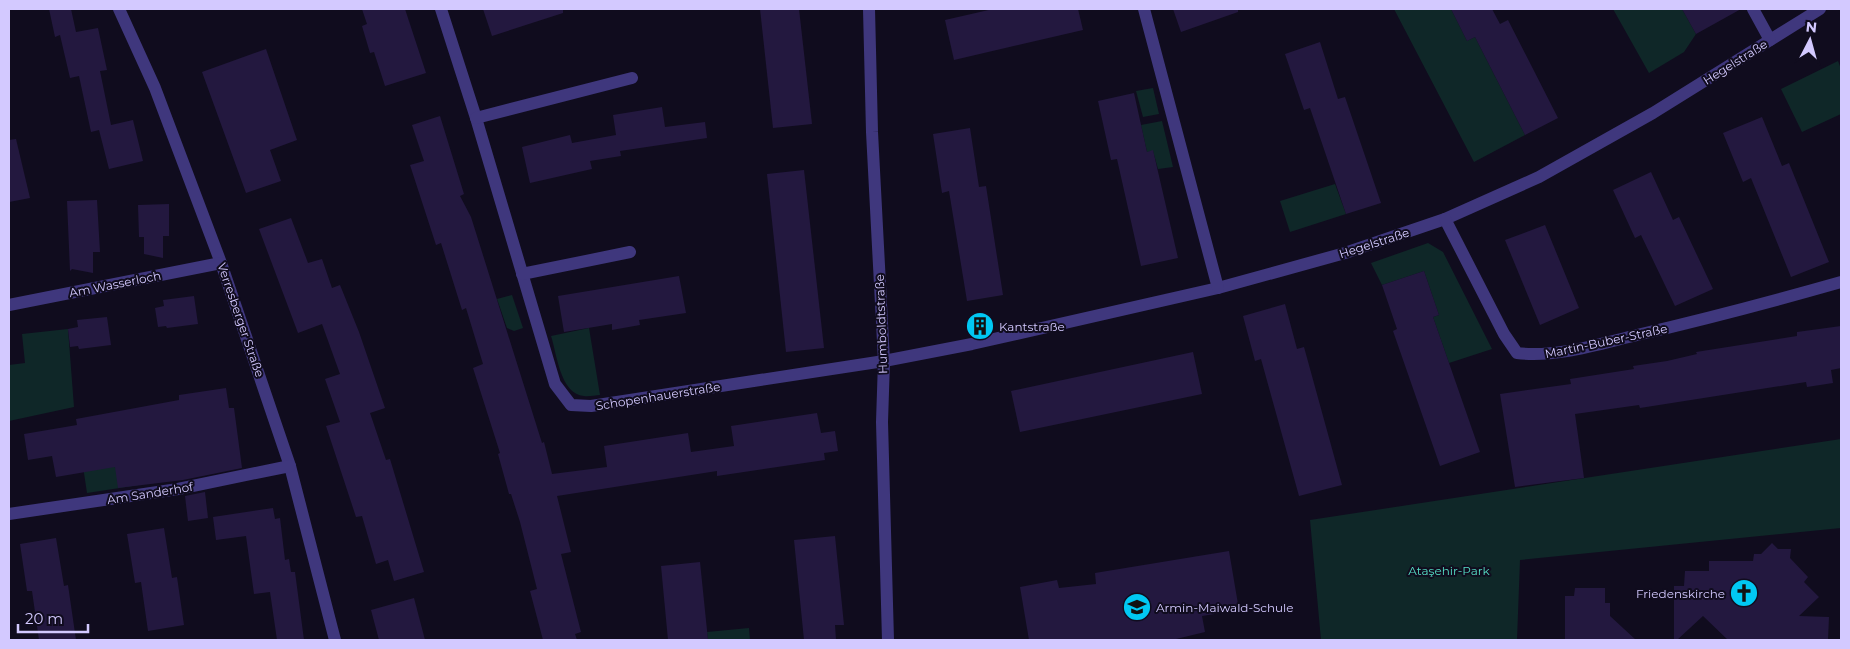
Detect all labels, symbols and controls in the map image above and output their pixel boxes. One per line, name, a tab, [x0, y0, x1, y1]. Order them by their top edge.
north arrow	[1785, 15, 1835, 65]
text: N	[1805, 18, 1818, 37]
street label: Hegelstraße	[1700, 36, 1770, 88]
street label: Hegelstraße	[1337, 225, 1411, 261]
street label: Verresberger Straße	[214, 261, 268, 379]
street label: Am Wasserloch	[68, 268, 162, 300]
street label: Humboldtstraße	[872, 274, 890, 374]
building icon: Kantstraße	[965, 311, 995, 341]
place label: Kantstraße	[999, 319, 1065, 334]
street label: Martin-Buber-Straße	[1543, 321, 1669, 361]
street label: Schopenhauerstraße	[595, 379, 721, 413]
street label: Am Sanderhof	[106, 479, 195, 507]
park label: Ataşehir-Park	[1408, 563, 1491, 578]
church icon: Friedenskirche	[1729, 578, 1759, 608]
place label: Friedenskirche	[1636, 586, 1725, 601]
school or university icon: Armin-Maiwald-Schule	[1122, 592, 1152, 622]
place label: Armin-Maiwald-Schule	[1156, 600, 1294, 615]
scale bar	[18, 602, 88, 634]
text: 20 m	[25, 609, 63, 628]

